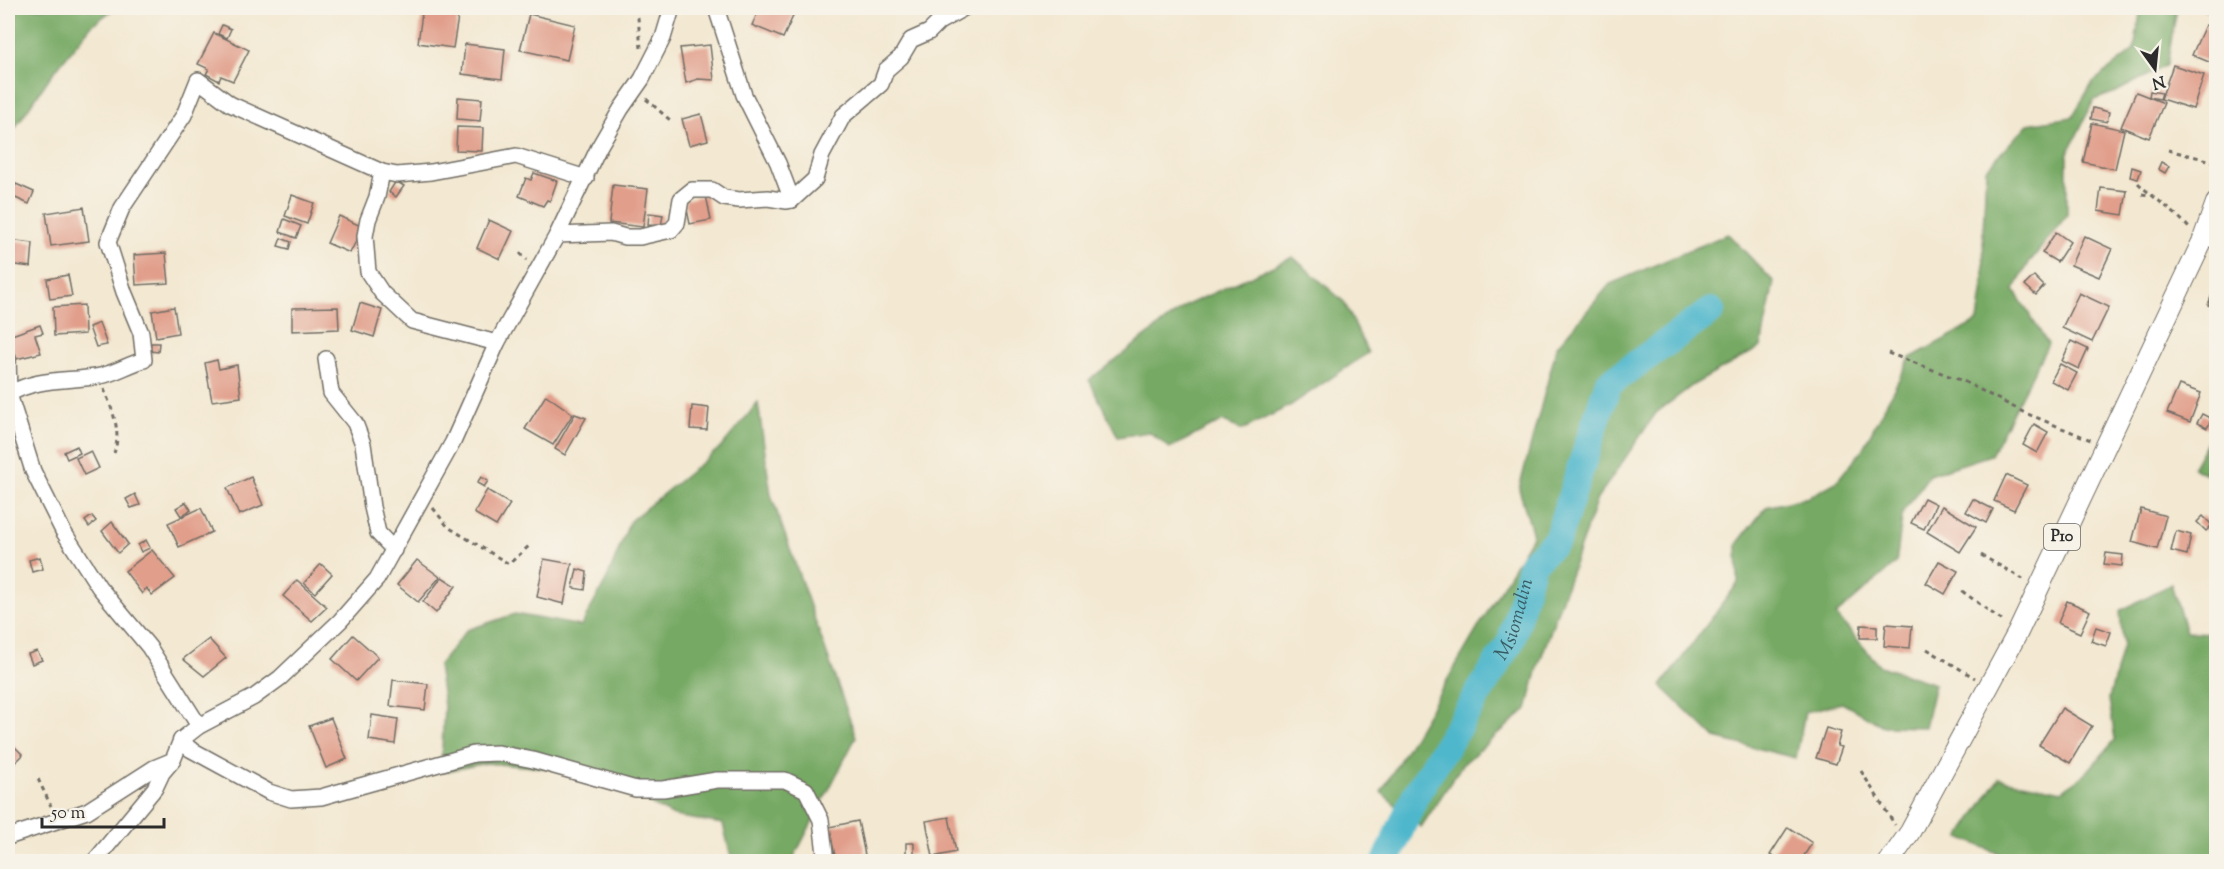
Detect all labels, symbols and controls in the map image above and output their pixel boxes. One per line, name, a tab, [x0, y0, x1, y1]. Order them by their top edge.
north arrow	[2125, 39, 2185, 99]
text: N	[2149, 68, 2167, 94]
road number: P10	[2044, 524, 2080, 550]
water label: Msiomalin	[1488, 575, 1542, 666]
scale bar	[42, 791, 164, 829]
text: 50 m	[50, 801, 86, 827]

